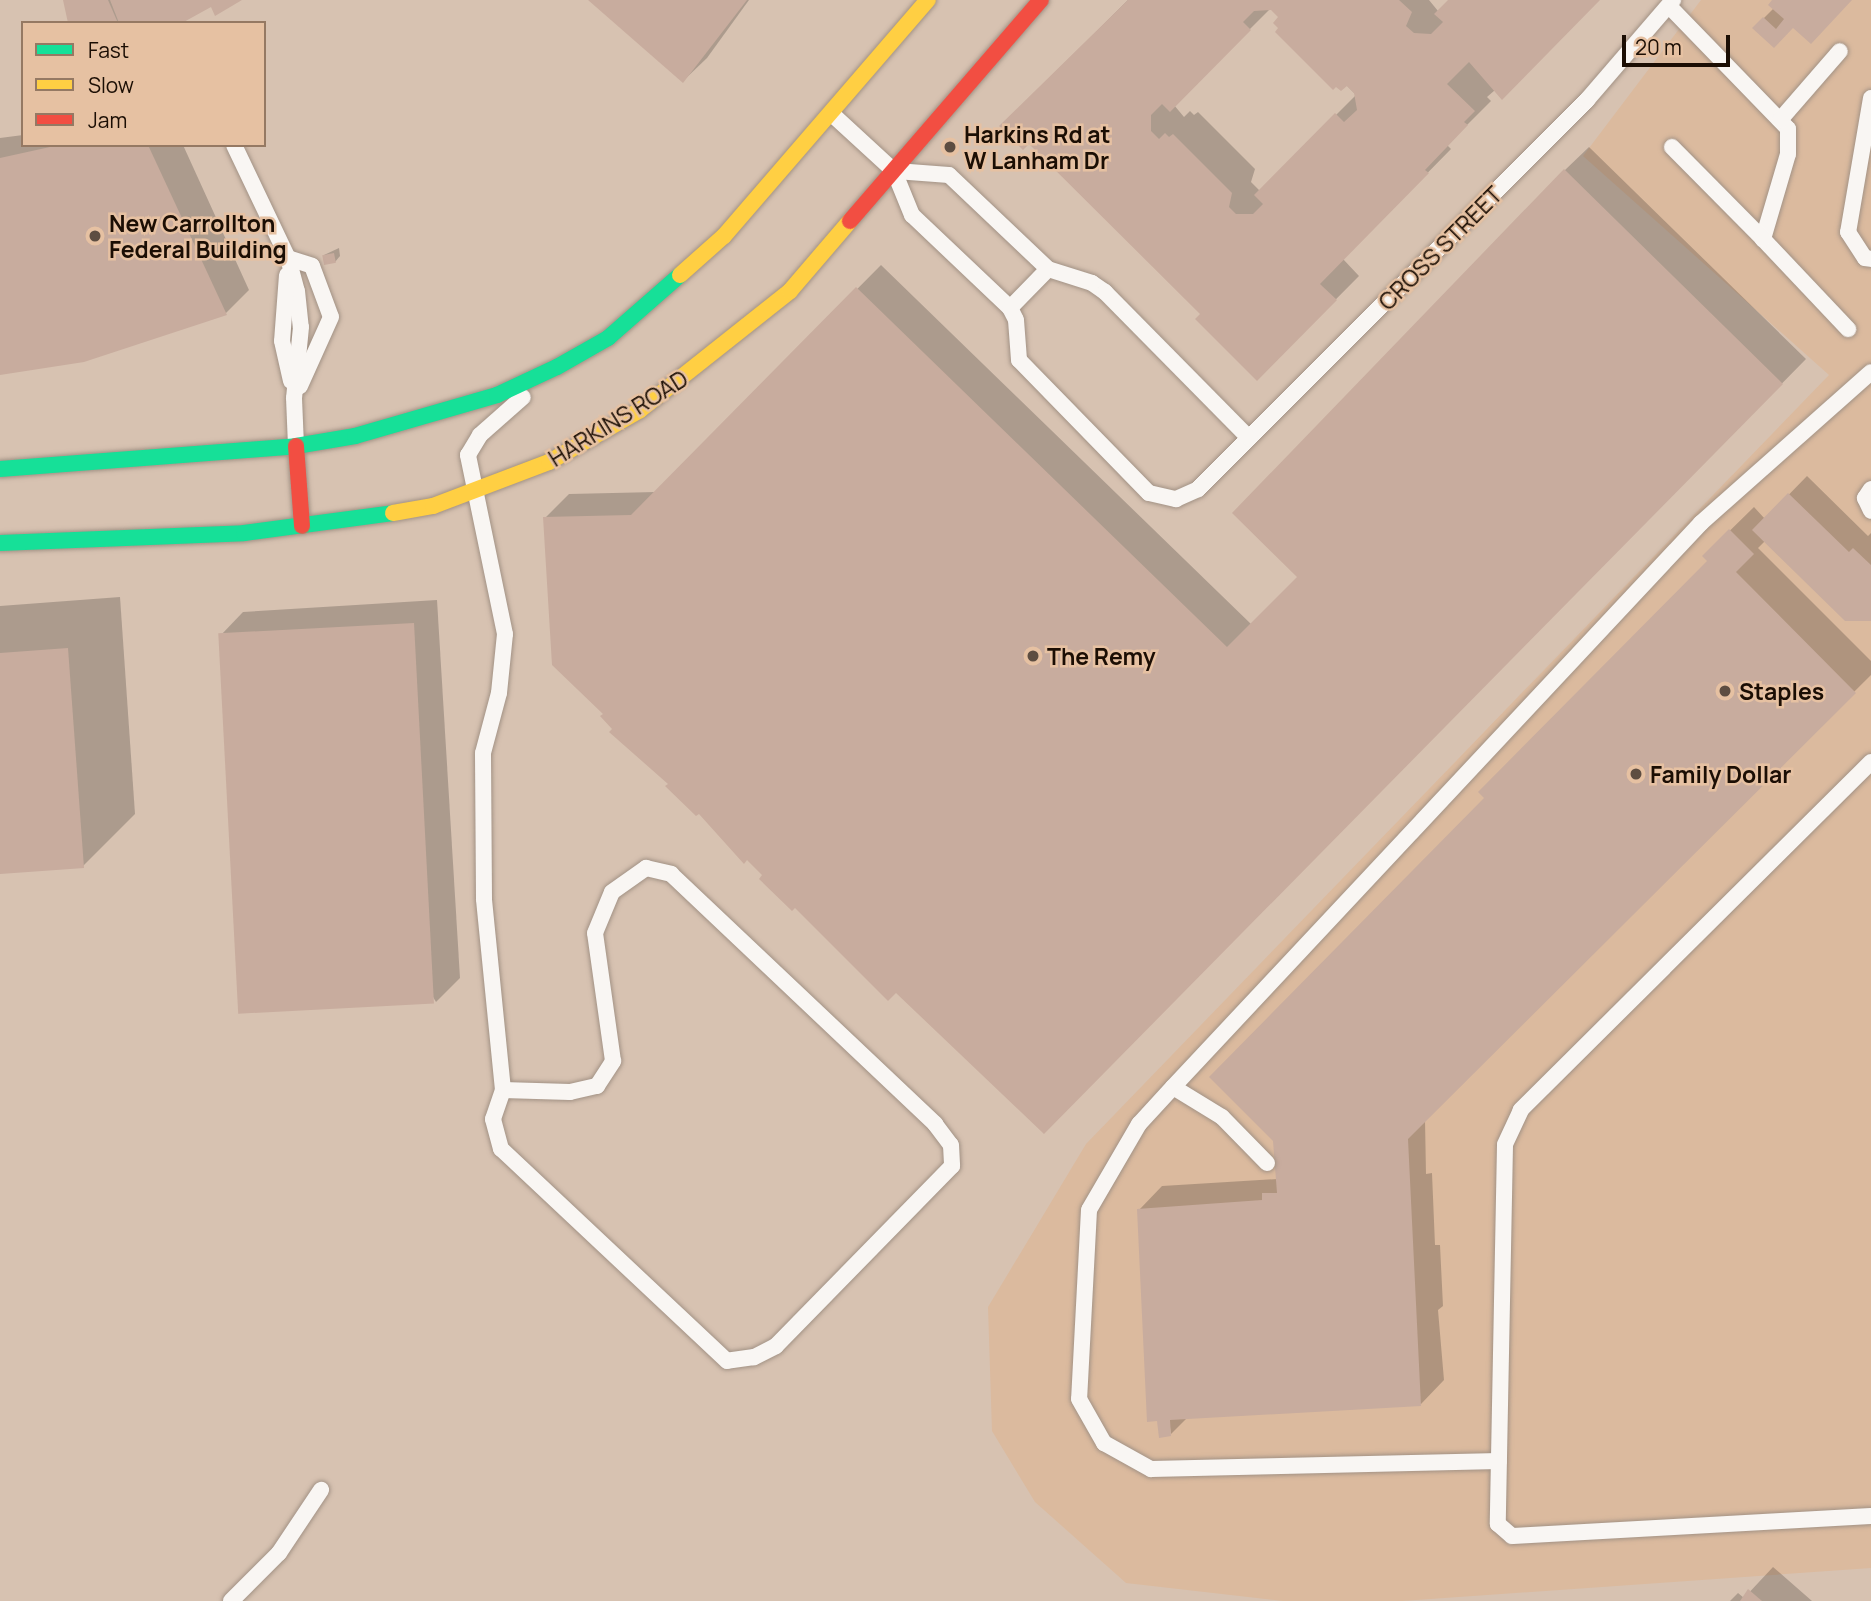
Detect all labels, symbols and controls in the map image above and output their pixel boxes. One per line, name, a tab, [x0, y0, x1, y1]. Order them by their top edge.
legend	[21, 21, 266, 147]
scale bar	[1626, 21, 1734, 65]
text: 20 m	[1635, 33, 1682, 61]
text: Fast	[88, 36, 129, 64]
text: Slow	[88, 71, 134, 99]
text: Jam	[88, 106, 127, 134]
place label: Harkins Rd at W Lanham Dr	[964, 120, 1110, 174]
marker: Harkins Rd at W Lanham Dr	[942, 139, 958, 155]
street label: CROSS STREET	[1373, 181, 1507, 315]
place label: New Carrollton Federal Building	[109, 209, 287, 263]
marker: New Carrollton Federal Building	[87, 228, 103, 244]
street label: HARKINS ROAD	[543, 364, 693, 472]
place label: The Remy	[1047, 642, 1156, 670]
marker: The Remy	[1025, 648, 1041, 664]
place label: Staples	[1739, 677, 1824, 705]
marker: Staples	[1717, 683, 1733, 699]
place label: Family Dollar	[1650, 760, 1792, 788]
marker: Family Dollar	[1628, 766, 1644, 782]

